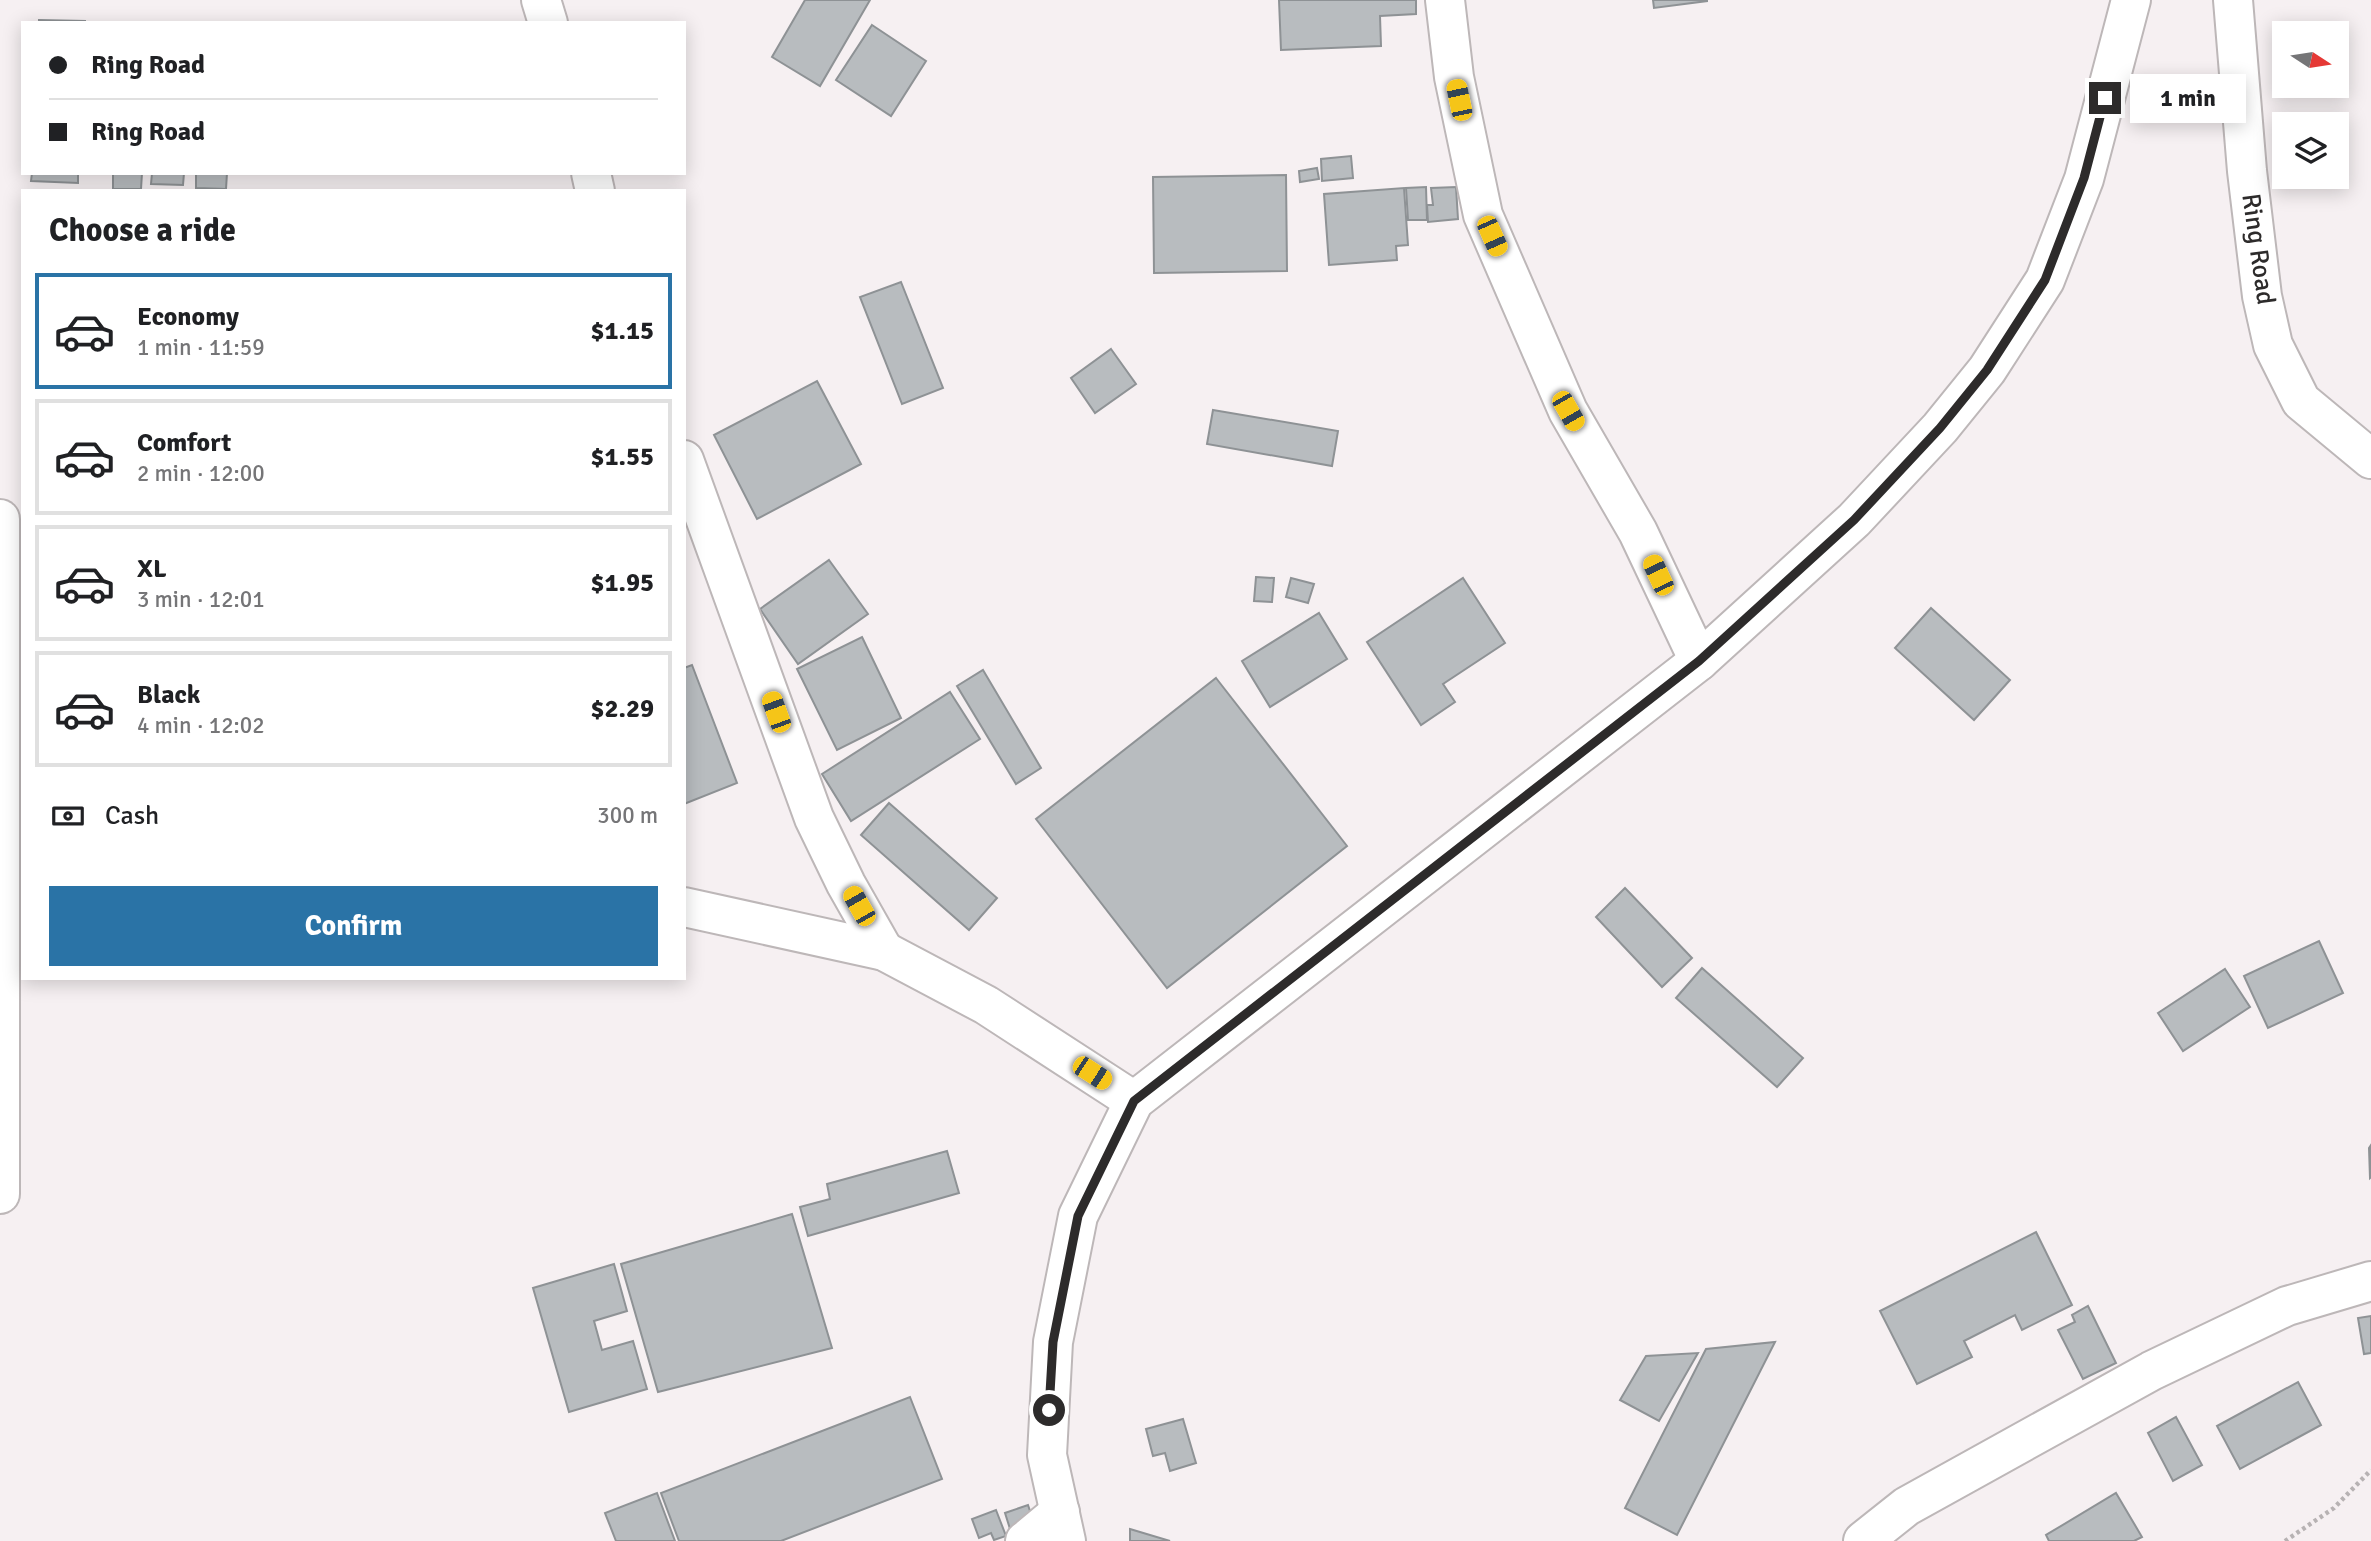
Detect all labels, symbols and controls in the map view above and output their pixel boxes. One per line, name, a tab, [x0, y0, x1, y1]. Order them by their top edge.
north arrow	[2272, 21, 2348, 98]
map controls	[2272, 21, 2349, 189]
text: Ring Road	[91, 49, 205, 81]
callout: 1 min	[2130, 74, 2245, 122]
car	[1445, 77, 1474, 123]
route end	[2089, 82, 2121, 114]
text: 1 min	[2160, 84, 2216, 113]
button: layers	[2272, 112, 2349, 189]
text: Ring Road	[91, 116, 205, 148]
street label: Ring Road	[2234, 191, 2282, 307]
text: Choose a ride	[49, 211, 236, 250]
car	[1474, 213, 1511, 259]
icon: car	[53, 300, 116, 363]
text: Economy	[137, 301, 239, 333]
text: $1.15	[590, 315, 654, 347]
text: 1 min · 11:59	[137, 333, 265, 362]
car	[1549, 388, 1588, 434]
icon: car	[53, 426, 116, 489]
text: Comfort	[137, 427, 231, 459]
text: $1.55	[590, 441, 654, 473]
text: 2 min · 12:00	[137, 459, 265, 488]
icon: car	[53, 552, 116, 615]
car	[1640, 552, 1677, 598]
text: XL	[137, 553, 167, 585]
text: $1.95	[590, 567, 654, 599]
text: 3 min · 12:01	[137, 585, 265, 614]
icon: car	[53, 678, 116, 741]
text: Black	[137, 679, 200, 711]
car	[759, 689, 794, 735]
text: $2.29	[590, 693, 654, 725]
text: 4 min · 12:02	[137, 711, 265, 740]
icon: cash	[49, 797, 87, 835]
text: Cash	[105, 800, 159, 832]
text: 300 m	[597, 801, 658, 830]
car	[840, 883, 879, 929]
button: Confirm	[49, 886, 658, 966]
car	[1069, 1053, 1116, 1093]
route start	[1033, 1394, 1065, 1426]

